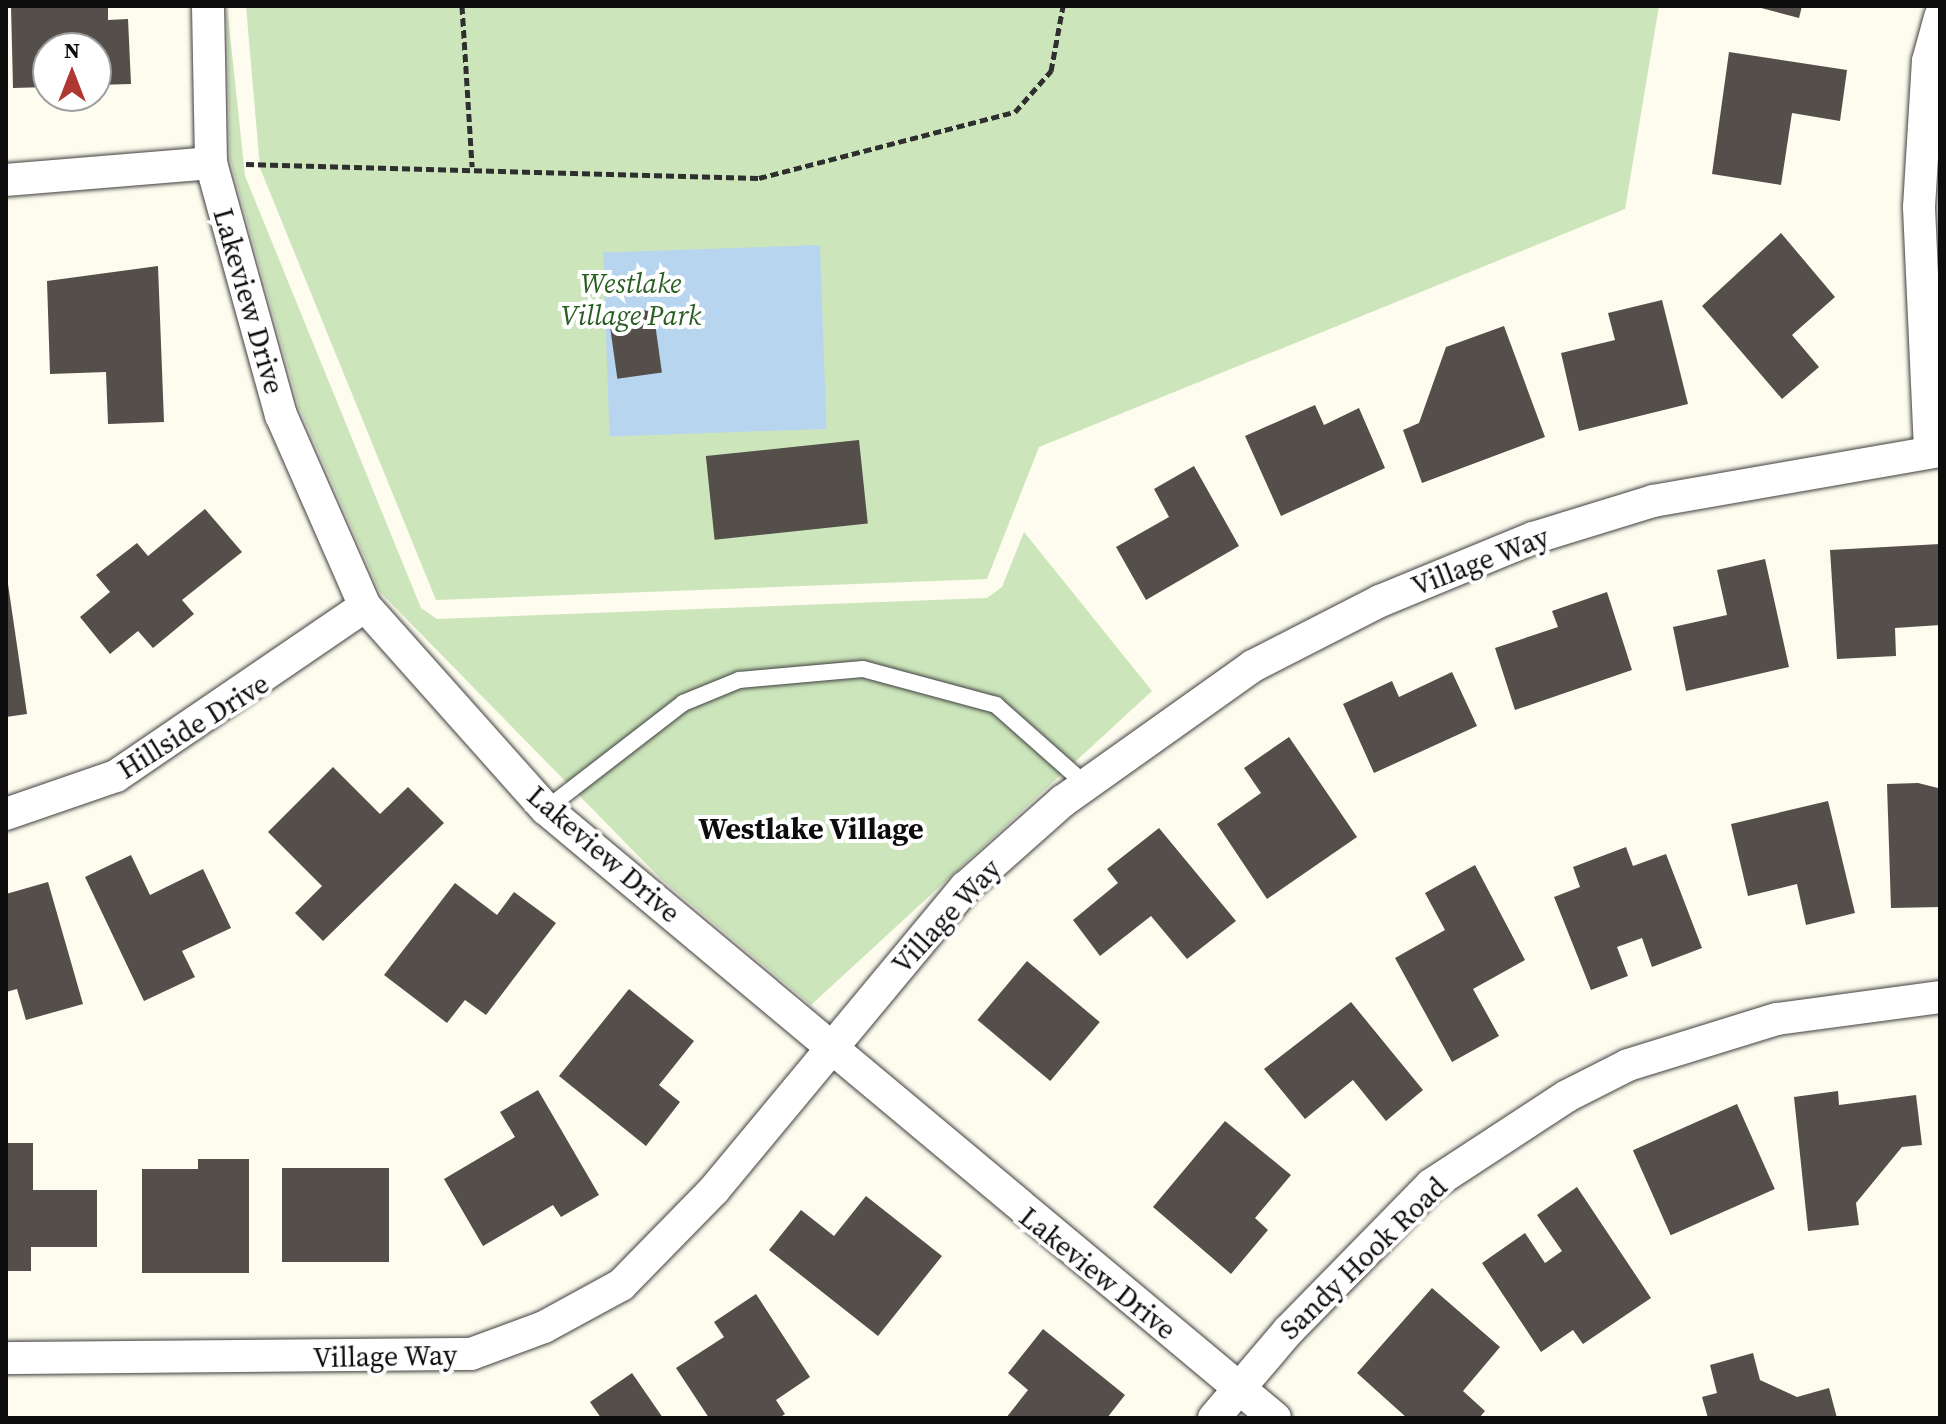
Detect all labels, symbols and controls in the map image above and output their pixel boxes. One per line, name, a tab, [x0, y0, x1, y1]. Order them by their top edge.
north arrow	[32, 32, 112, 112]
text: N	[64, 35, 80, 65]
street label: Lakeview Drive	[206, 204, 292, 398]
park label: Westlake Village Park	[561, 266, 701, 332]
street label: Village Way	[1406, 519, 1554, 603]
street label: Hillside Drive	[111, 666, 275, 786]
street label: Lakeview Drive	[521, 778, 687, 930]
district label: Westlake Village	[698, 811, 924, 847]
street label: Village Way	[884, 851, 1008, 981]
street label: Sandy Hook Road	[1273, 1170, 1453, 1346]
street label: Lakeview Drive	[1013, 1200, 1183, 1346]
street label: Village Way	[312, 1338, 458, 1374]

